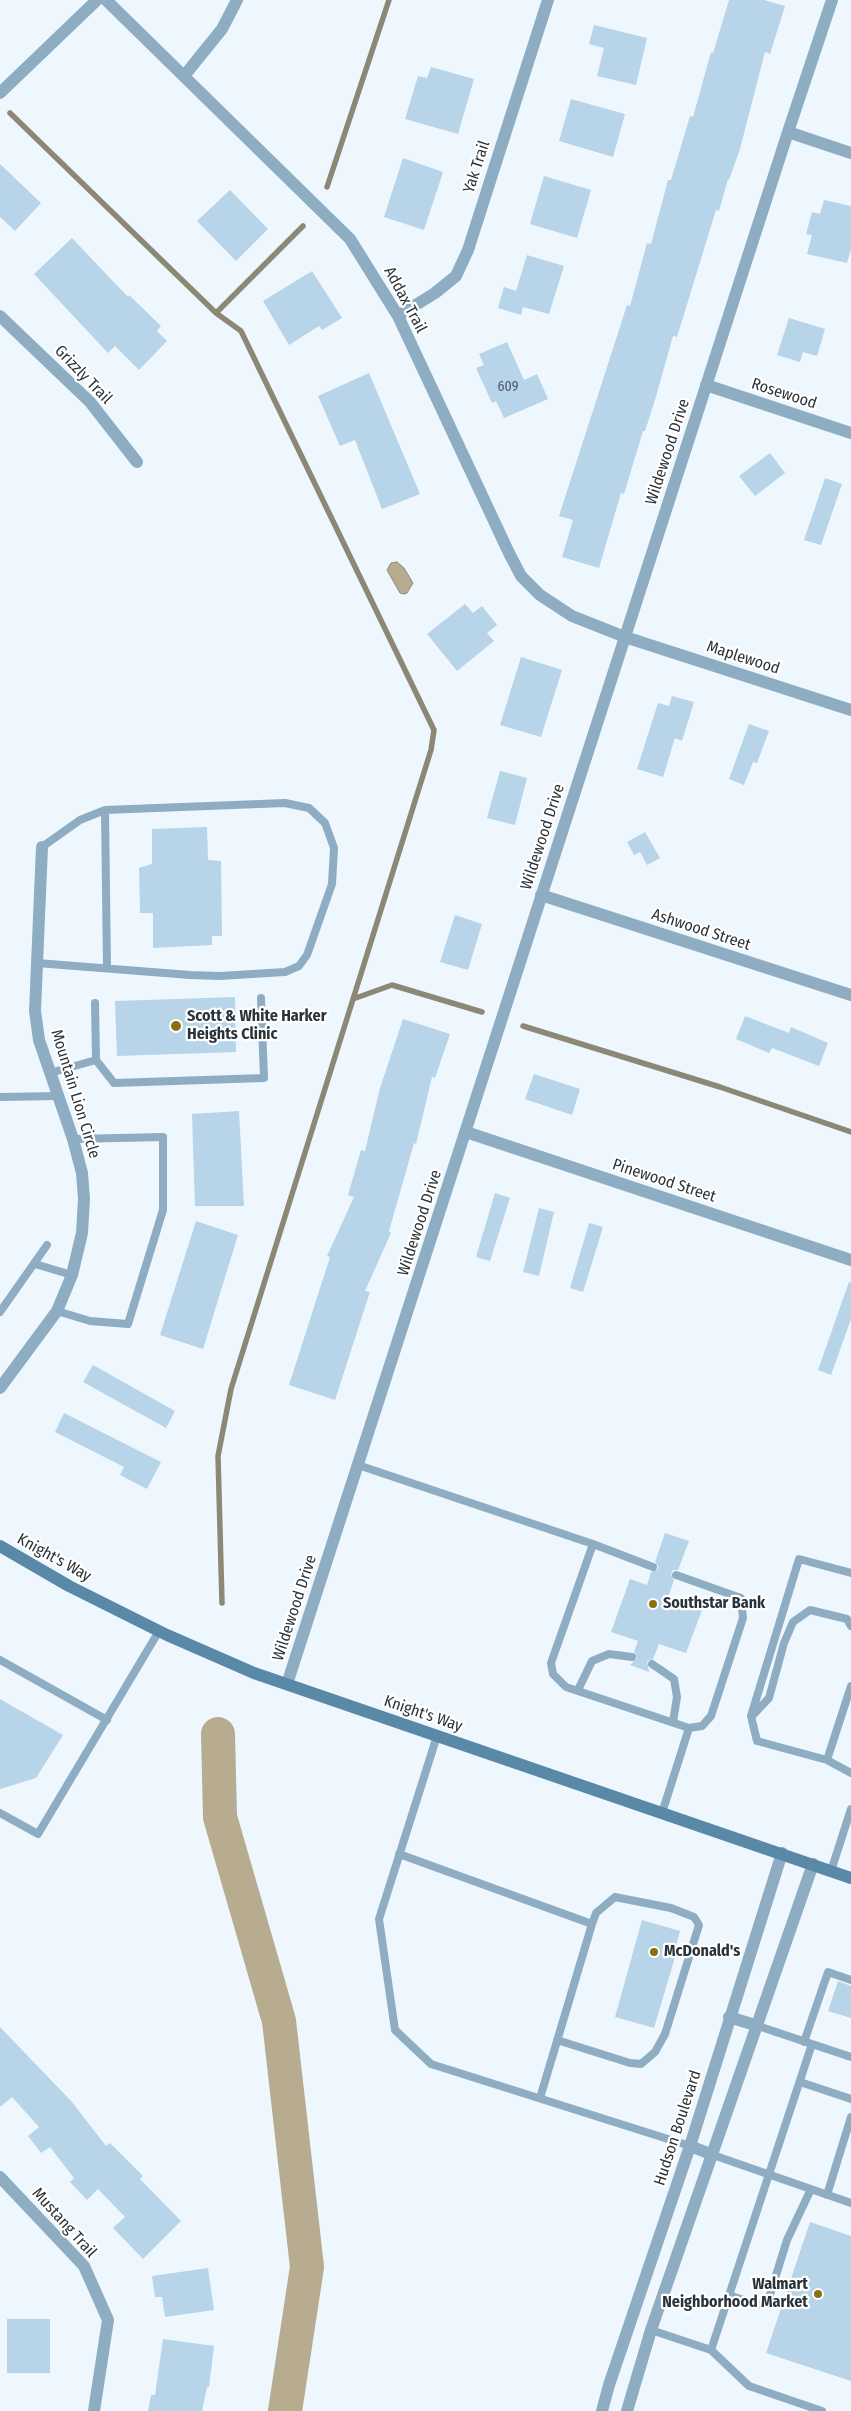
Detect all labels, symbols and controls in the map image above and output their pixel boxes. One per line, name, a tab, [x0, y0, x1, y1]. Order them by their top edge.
street label: Yak Trail	[460, 138, 494, 196]
street label: Addax Trail	[380, 264, 430, 336]
street label: Grizzly Trail	[50, 342, 116, 408]
street label: Rosewood	[749, 374, 819, 414]
house number: 609	[498, 379, 518, 395]
street label: Wildewood Drive	[642, 397, 694, 507]
street label: Maplewood	[704, 637, 782, 679]
street label: Wildewood Drive	[517, 782, 569, 892]
street label: Ashwood Street	[649, 905, 753, 955]
place label: Scott & White Harker Heights Clinic	[187, 1007, 327, 1045]
marker: Scott & White Harker Heights Clinic	[169, 1019, 183, 1033]
street label: Mountain Lion Circle	[46, 1027, 104, 1161]
street label: Pinewood Street	[610, 1155, 718, 1207]
street label: Wildewood Drive	[394, 1168, 446, 1278]
street label: Knight's Way	[14, 1530, 94, 1586]
street label: Wildewood Drive	[269, 1553, 321, 1663]
place label: Southstar Bank	[663, 1594, 765, 1614]
marker: Southstar Bank	[647, 1598, 659, 1610]
street label: Knight's Way	[381, 1692, 465, 1736]
place label: McDonald's	[664, 1942, 740, 1962]
marker: McDonald's	[648, 1946, 660, 1958]
street label: Hudson Boulevard	[650, 2068, 706, 2188]
street label: Mustang Trail	[28, 2184, 100, 2262]
place label: Walmart Neighborhood Market	[662, 2275, 808, 2313]
marker: Walmart Neighborhood Market	[812, 2288, 824, 2300]

